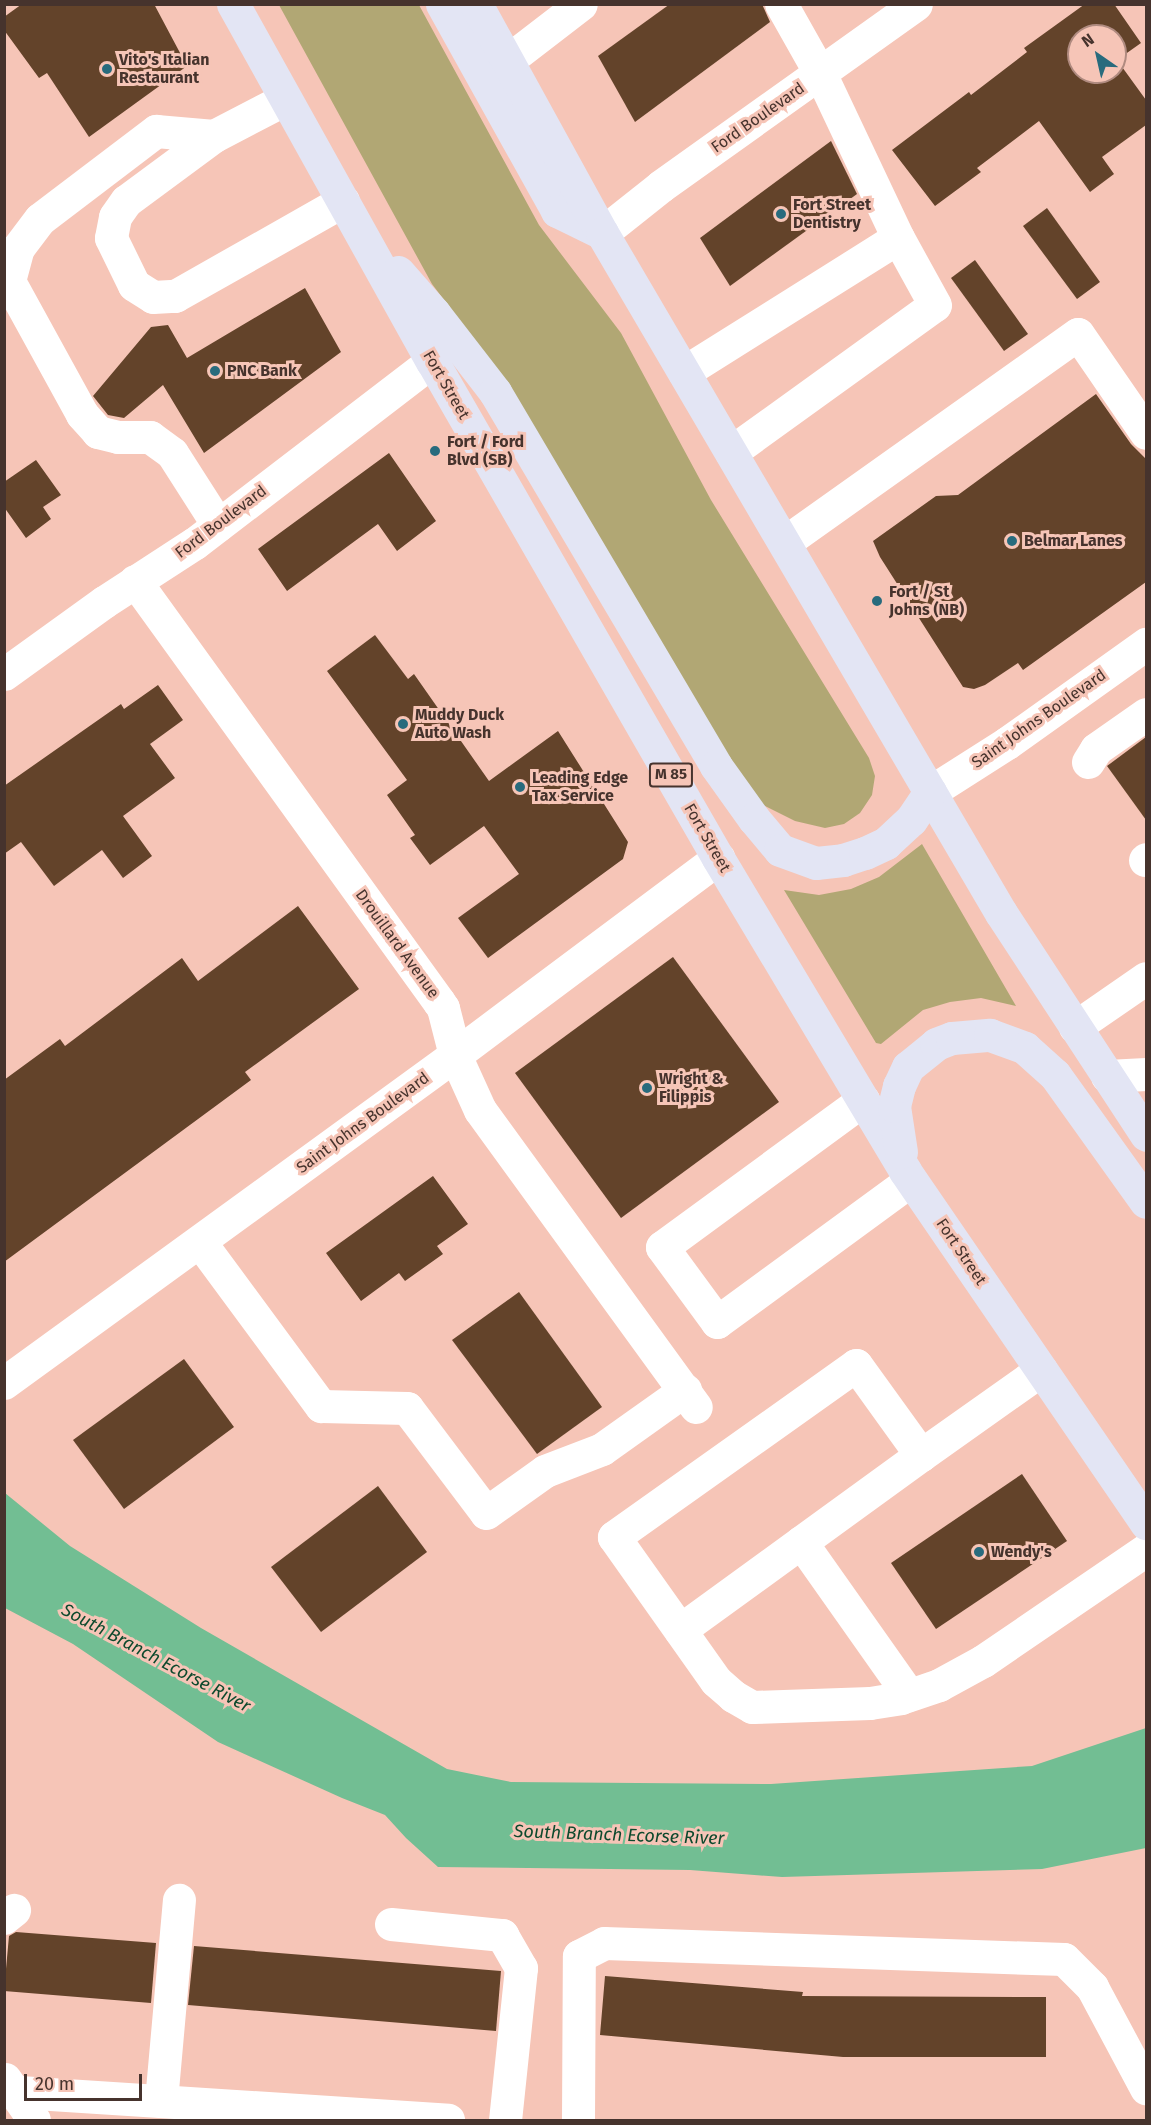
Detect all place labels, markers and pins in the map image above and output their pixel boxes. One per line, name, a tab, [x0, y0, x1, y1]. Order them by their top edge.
place label: Vito's Italian Restaurant	[119, 50, 209, 88]
marker: Vito's Italian Restaurant	[100, 62, 114, 76]
place label: Fort Street Dentistry	[793, 195, 871, 233]
marker: Fort Street Dentistry	[774, 207, 788, 221]
place label: PNC Bank	[227, 361, 297, 381]
marker: PNC Bank	[208, 364, 222, 378]
place label: Fort / Ford Blvd (SB)	[447, 432, 524, 470]
marker: Fort / Ford Blvd (SB)	[428, 444, 442, 458]
place label: Belmar Lanes	[1024, 531, 1123, 551]
marker: Belmar Lanes	[1005, 534, 1019, 548]
place label: Fort / St Johns (NB)	[889, 582, 964, 620]
marker: Fort / St Johns (NB)	[870, 594, 884, 608]
place label: Muddy Duck Auto Wash	[415, 705, 504, 743]
marker: Muddy Duck Auto Wash	[396, 717, 410, 731]
place label: Leading Edge Tax Service	[532, 768, 628, 806]
marker: Leading Edge Tax Service	[513, 780, 527, 794]
place label: Wright & Filippis	[659, 1069, 724, 1107]
marker: Wright & Filippis	[640, 1081, 654, 1095]
place label: Wendy's	[991, 1542, 1052, 1562]
marker: Wendy's	[972, 1545, 986, 1559]

